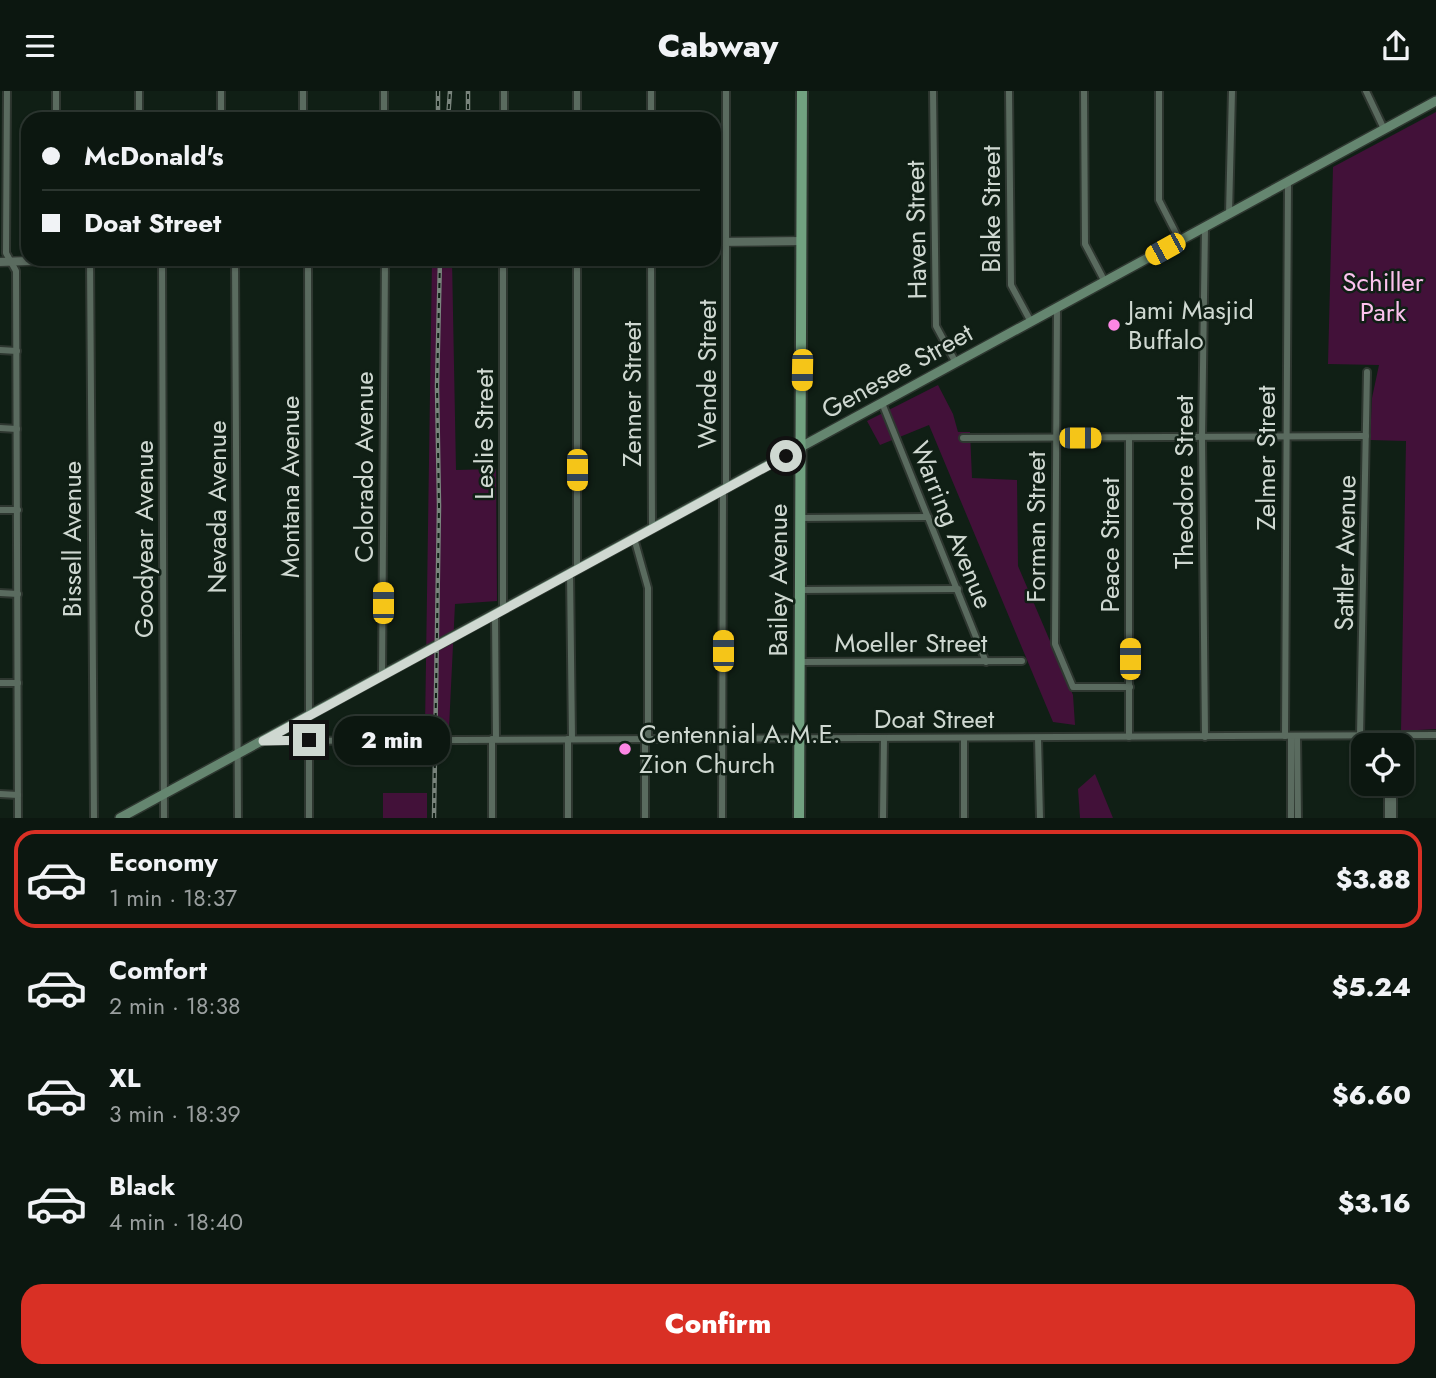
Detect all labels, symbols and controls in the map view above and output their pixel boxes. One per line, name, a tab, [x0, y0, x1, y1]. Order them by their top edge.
text: Cabway	[658, 23, 778, 69]
icon: menu	[21, 27, 59, 65]
icon: share	[1377, 27, 1415, 65]
text: McDonald's	[84, 137, 224, 175]
street label: Blake Street	[972, 145, 1010, 273]
street label: Haven Street	[896, 159, 936, 300]
text: Doat Street	[84, 204, 221, 242]
car	[1142, 230, 1189, 268]
park label: Schiller Park	[1342, 263, 1424, 331]
place label: Jami Masjid Buffalo	[1125, 291, 1254, 359]
street label: Wende Street	[688, 299, 726, 448]
street label: Genesee Street	[814, 313, 980, 428]
marker: Jami Masjid Buffalo	[1106, 317, 1122, 333]
street label: Zenner Street	[613, 320, 651, 467]
car	[792, 349, 813, 391]
street label: Leslie Street	[465, 367, 503, 500]
street label: Colorado Avenue	[345, 371, 383, 563]
street label: Zelmer Street	[1247, 385, 1285, 531]
street label: Theodore Street	[1165, 394, 1203, 569]
street label: Montana Avenue	[271, 396, 309, 578]
street label: Nevada Avenue	[198, 420, 236, 594]
car	[1060, 428, 1102, 449]
street label: Warring Avenue	[901, 436, 1003, 614]
street label: Goodyear Avenue	[125, 440, 163, 638]
route start	[770, 440, 802, 472]
car	[567, 449, 588, 491]
street label: Forman Street	[1017, 450, 1055, 603]
street label: Bissell Avenue	[53, 461, 91, 617]
street label: Sattler Avenue	[1325, 475, 1365, 631]
street label: Peace Street	[1091, 477, 1129, 613]
street label: Bailey Avenue	[759, 504, 797, 656]
car	[373, 582, 394, 624]
street label: Moeller Street	[835, 624, 988, 662]
car	[713, 630, 734, 672]
car	[1120, 638, 1141, 680]
street label: Doat Street	[874, 700, 995, 738]
callout: 2 min	[334, 715, 449, 765]
place label: Centennial A.M.E. Zion Church	[639, 715, 841, 783]
text: 2 min	[361, 723, 423, 757]
route end	[293, 724, 325, 756]
map controls	[1351, 733, 1414, 796]
button: locate	[1351, 733, 1414, 796]
marker: Centennial A.M.E. Zion Church	[617, 741, 633, 757]
text: Economy	[109, 843, 218, 881]
icon: car	[25, 848, 88, 911]
text: $3.88	[1336, 860, 1411, 898]
text: 1 min · 18:37	[109, 881, 237, 915]
text: Comfort	[109, 951, 207, 989]
icon: car	[25, 956, 88, 1019]
text: $5.24	[1332, 968, 1411, 1006]
text: 2 min · 18:38	[109, 989, 241, 1023]
text: XL	[109, 1059, 141, 1097]
icon: car	[25, 1064, 88, 1127]
text: $6.60	[1332, 1076, 1411, 1114]
text: 3 min · 18:39	[109, 1097, 241, 1131]
text: Black	[109, 1167, 175, 1205]
icon: car	[25, 1172, 88, 1235]
text: $3.16	[1338, 1184, 1411, 1222]
text: 4 min · 18:40	[109, 1205, 243, 1239]
button: Confirm	[21, 1284, 1415, 1364]

